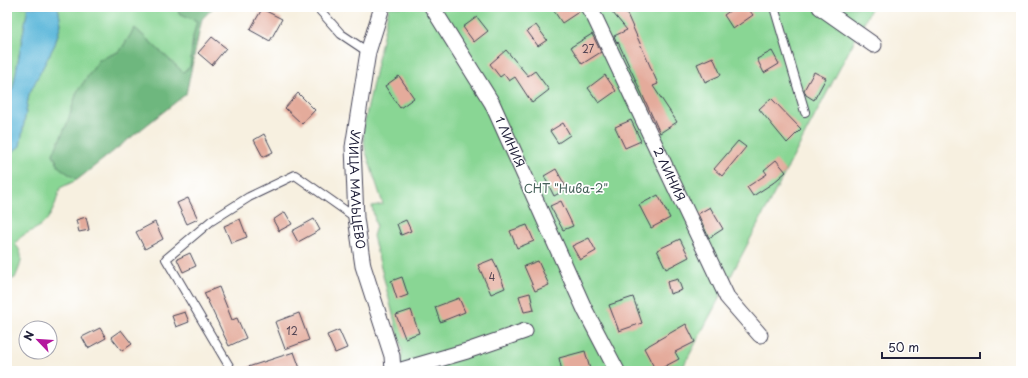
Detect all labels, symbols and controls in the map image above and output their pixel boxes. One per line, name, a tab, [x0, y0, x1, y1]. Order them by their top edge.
house number: 27	[582, 41, 595, 56]
street label: 1 ЛИНИЯ	[491, 113, 530, 170]
street label: УЛИЦА МАЛЬЦЕВО	[345, 129, 370, 250]
street label: 2 ЛИНИЯ	[649, 144, 690, 204]
park label: СНТ "Нива-2"	[524, 179, 608, 197]
house number: 4	[489, 269, 496, 284]
north arrow	[18, 320, 58, 360]
house number: 12	[286, 323, 298, 338]
text: N	[19, 328, 38, 343]
scale bar	[882, 334, 980, 360]
text: 50 m	[888, 338, 919, 356]

